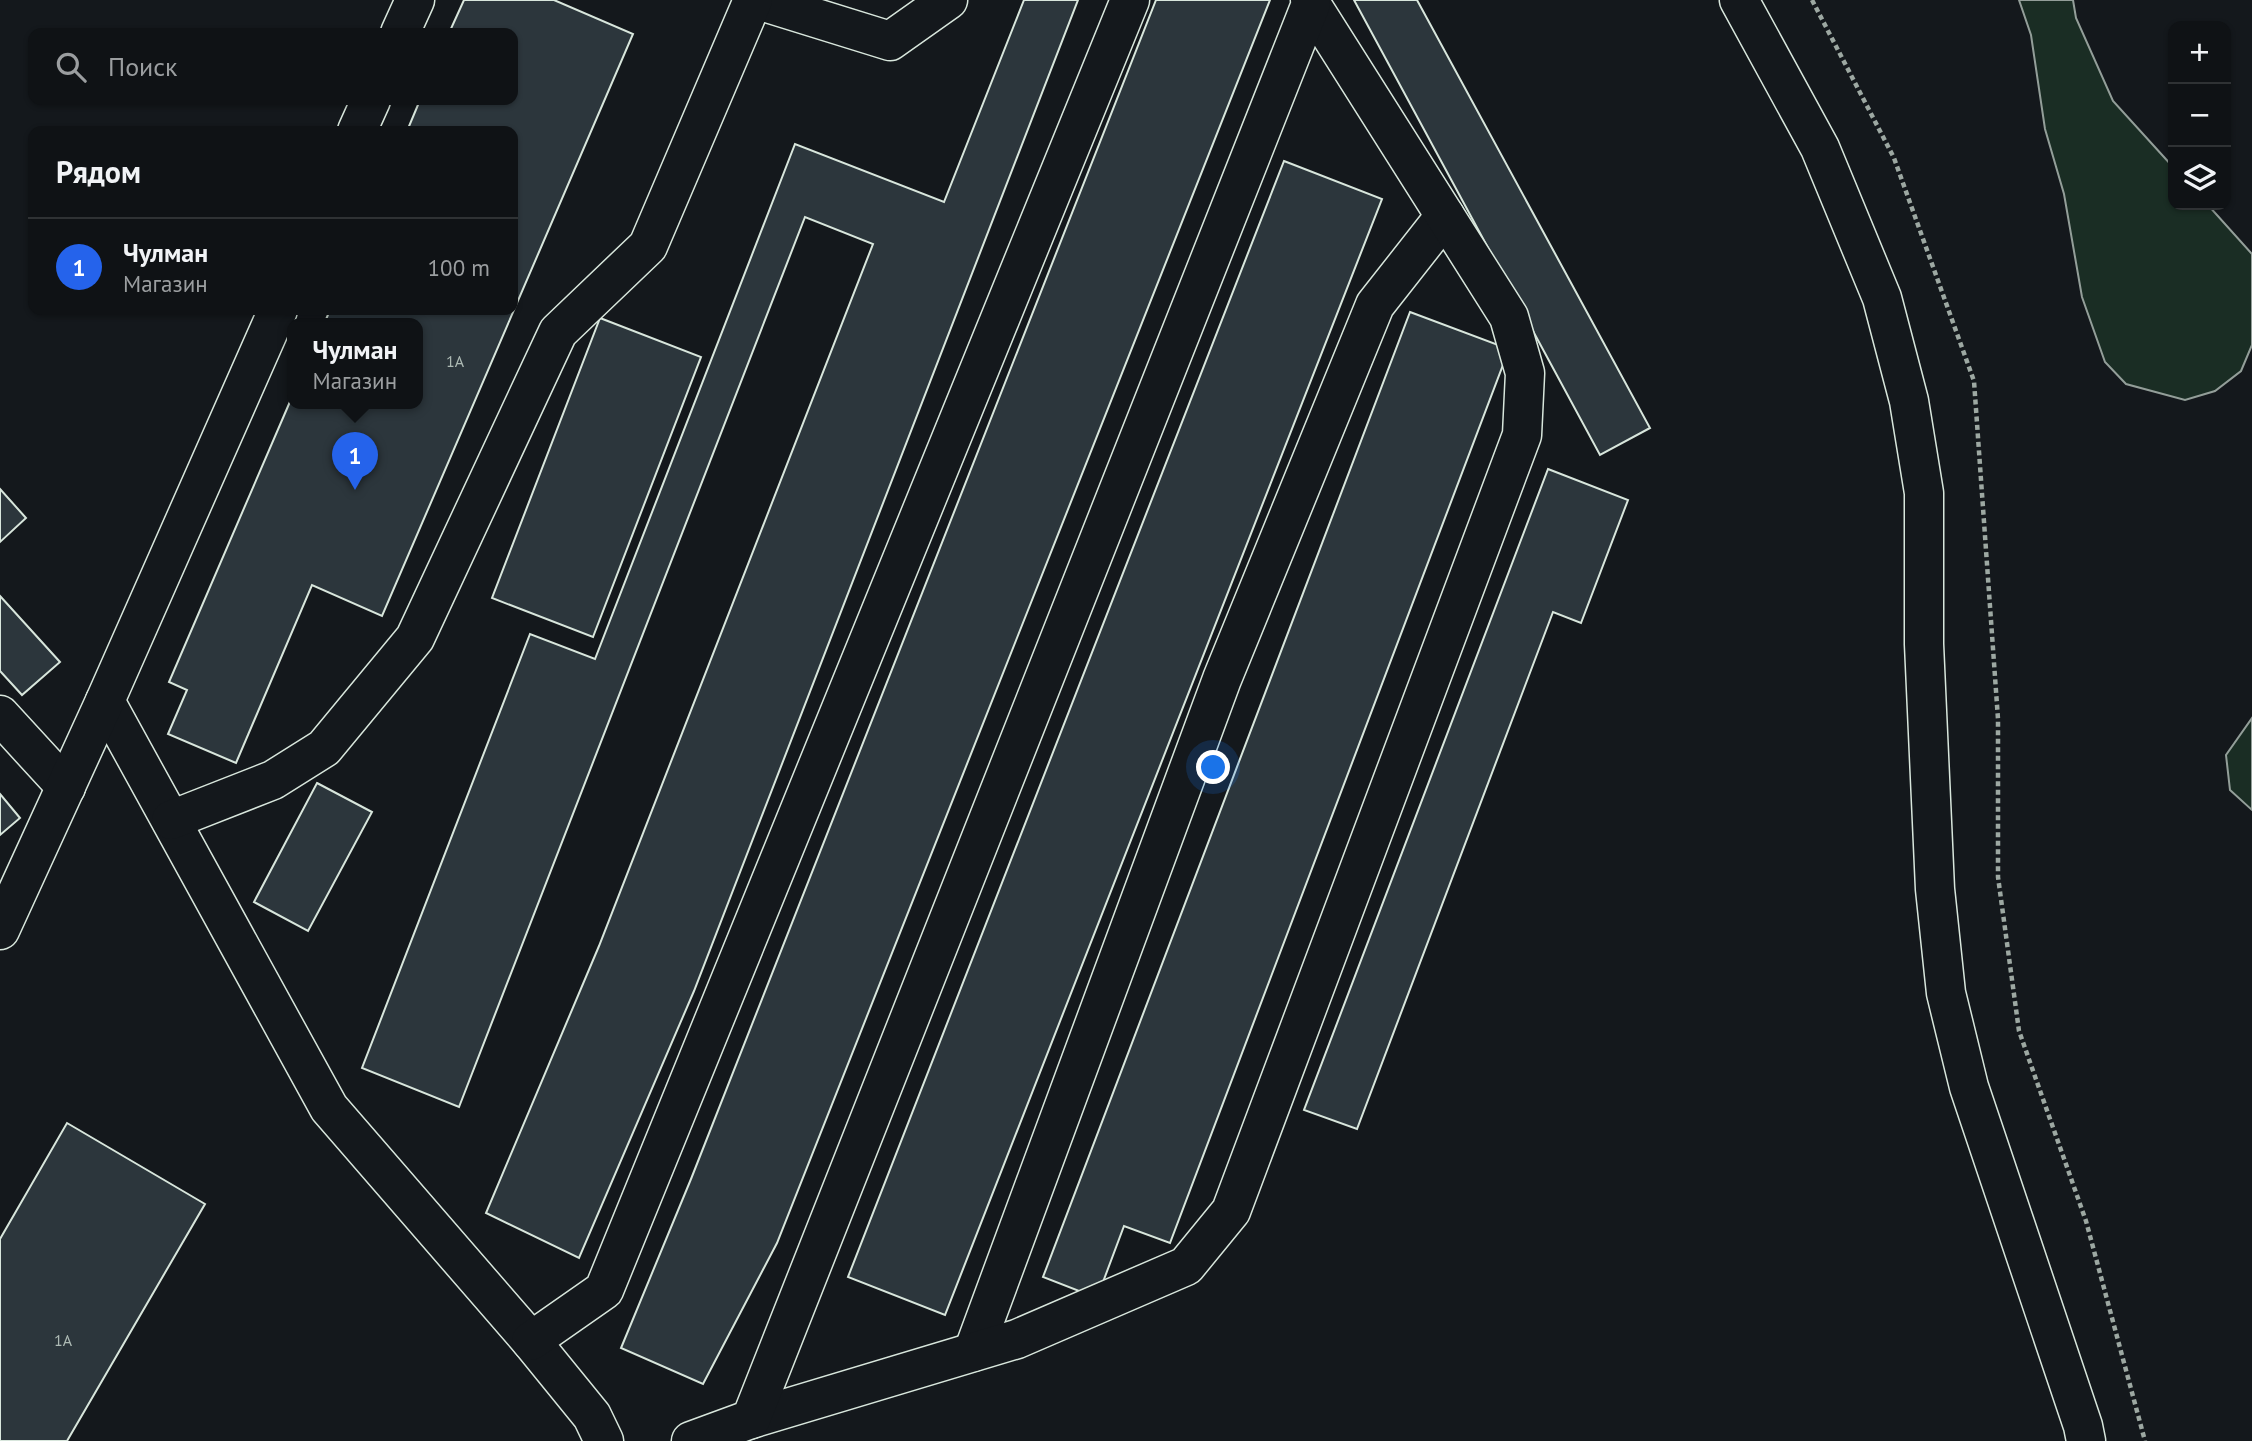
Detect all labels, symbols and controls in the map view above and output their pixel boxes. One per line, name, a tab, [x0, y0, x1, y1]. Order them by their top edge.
map controls	[2168, 21, 2231, 210]
button: +	[2168, 21, 2231, 84]
search box	[28, 28, 518, 105]
icon: search	[52, 48, 90, 86]
text: Поиск	[108, 50, 177, 83]
button: −	[2168, 84, 2231, 147]
button: layers	[2168, 147, 2231, 210]
text: Рядом	[56, 152, 141, 191]
text: Чулман	[123, 236, 208, 269]
text: 1	[72, 253, 86, 282]
text: 100 m	[428, 253, 490, 282]
text: Магазин	[123, 269, 208, 298]
popup	[287, 318, 423, 409]
text: Чулман	[312, 333, 398, 366]
house number: 1А	[446, 351, 465, 371]
text: Магазин	[312, 366, 397, 395]
pin: 1	[332, 432, 378, 490]
your location	[1196, 750, 1230, 784]
house number: 1А	[54, 1330, 73, 1350]

